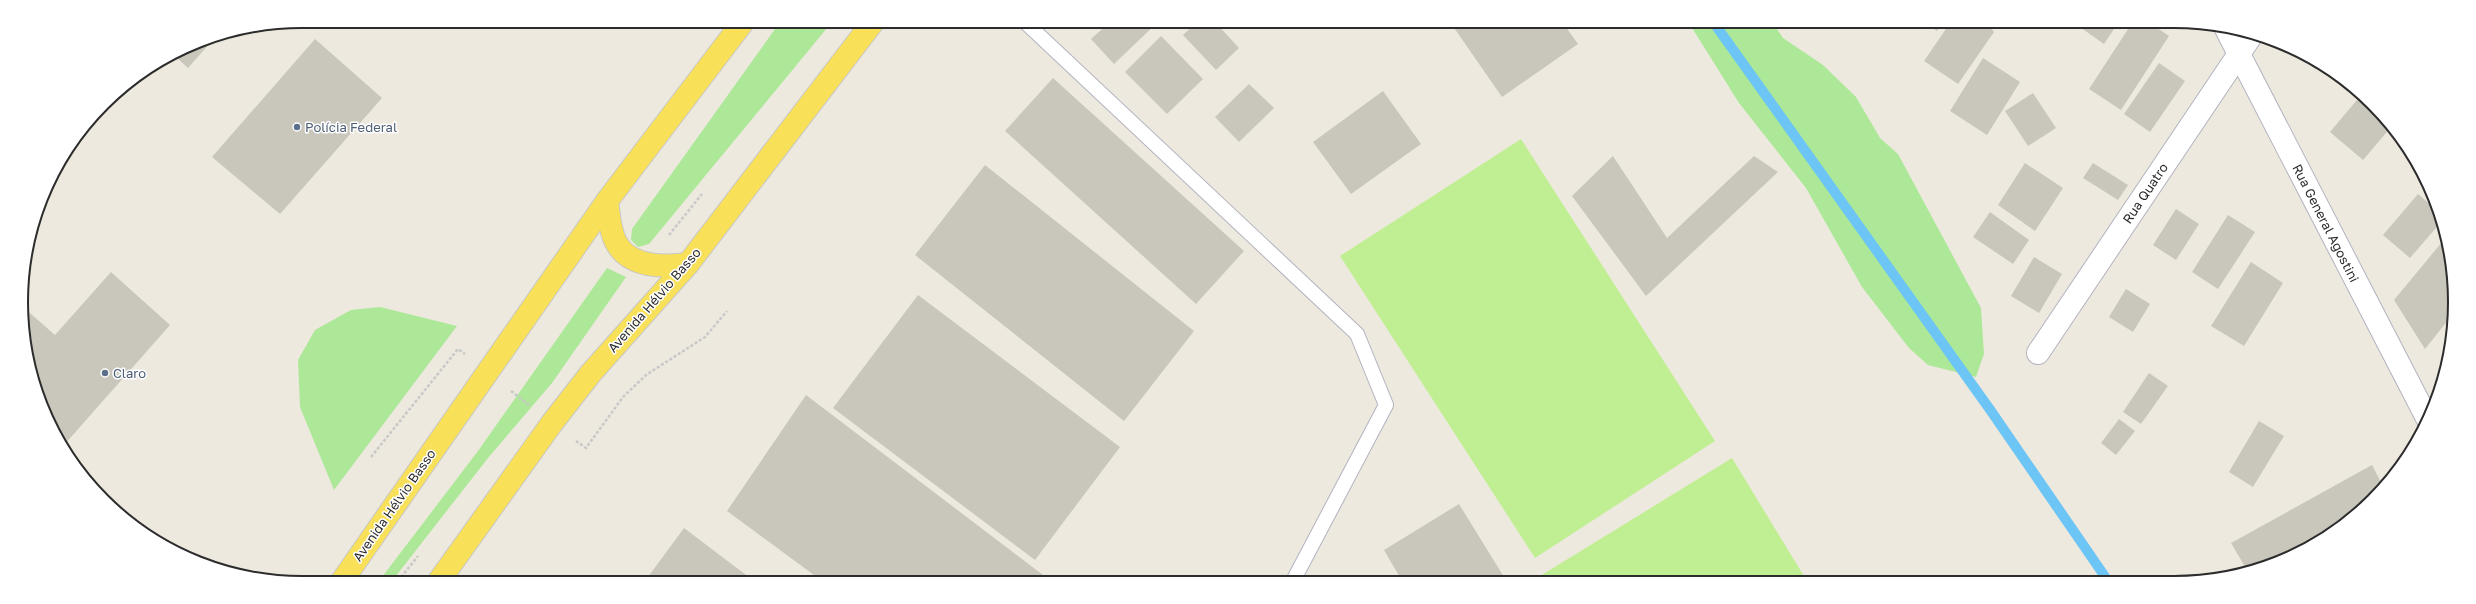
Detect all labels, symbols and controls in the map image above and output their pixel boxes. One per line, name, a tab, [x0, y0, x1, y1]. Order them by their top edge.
place label: Polícia Federal	[305, 119, 397, 135]
marker: Polícia Federal	[292, 122, 302, 132]
street label: Rua Quatro	[2119, 159, 2171, 226]
street label: Rua General Agostini	[2289, 161, 2363, 285]
street label: Avenida Hélvio Basso	[604, 244, 704, 356]
place label: Claro	[113, 365, 146, 381]
marker: Claro	[100, 368, 110, 378]
street label: Avenida Hélvio Basso	[349, 446, 439, 564]

